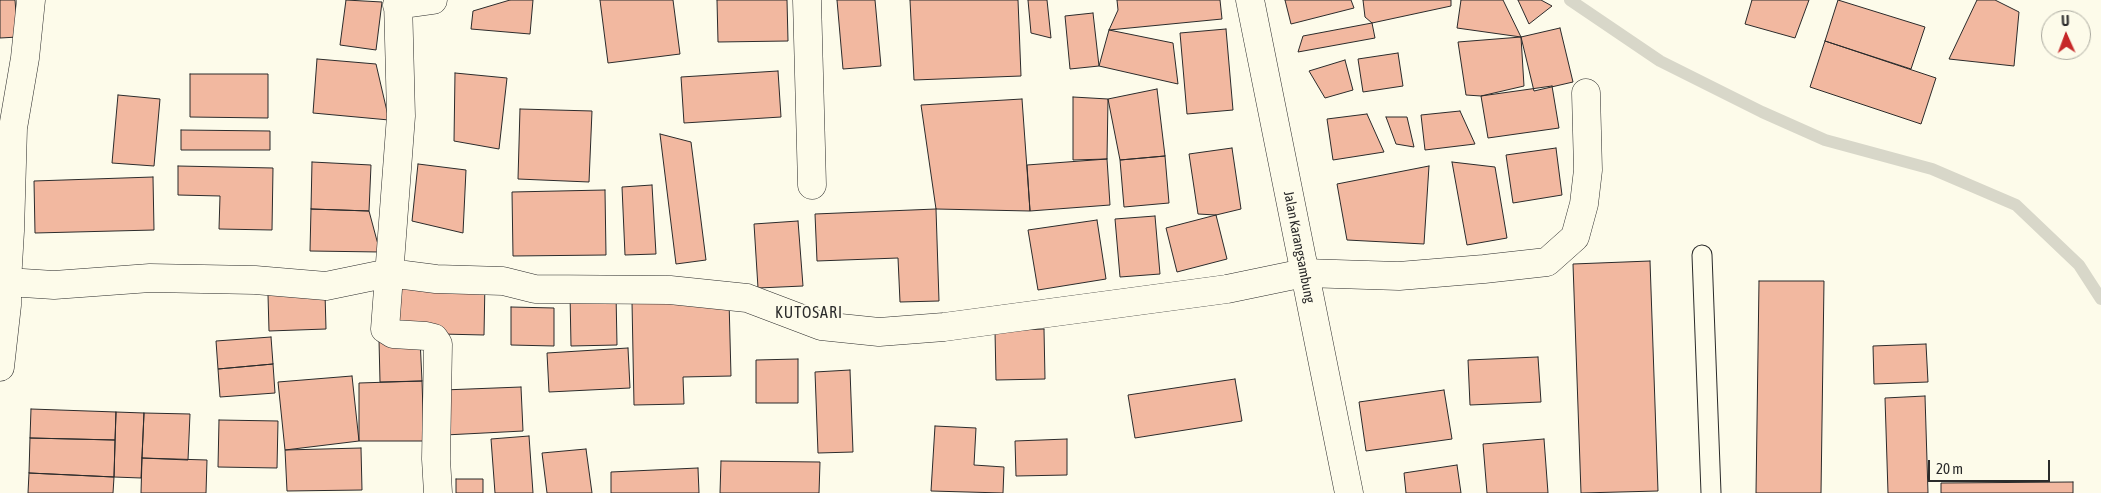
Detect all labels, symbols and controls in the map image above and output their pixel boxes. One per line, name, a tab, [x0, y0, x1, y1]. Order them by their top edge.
north arrow	[2041, 10, 2091, 60]
text: U	[2061, 13, 2070, 29]
street label: Jalan Karangsambung	[1280, 189, 1318, 305]
district label: KUTOSARI	[774, 303, 844, 323]
scale bar	[1931, 450, 2054, 482]
text: 20 m	[1936, 460, 1963, 477]

